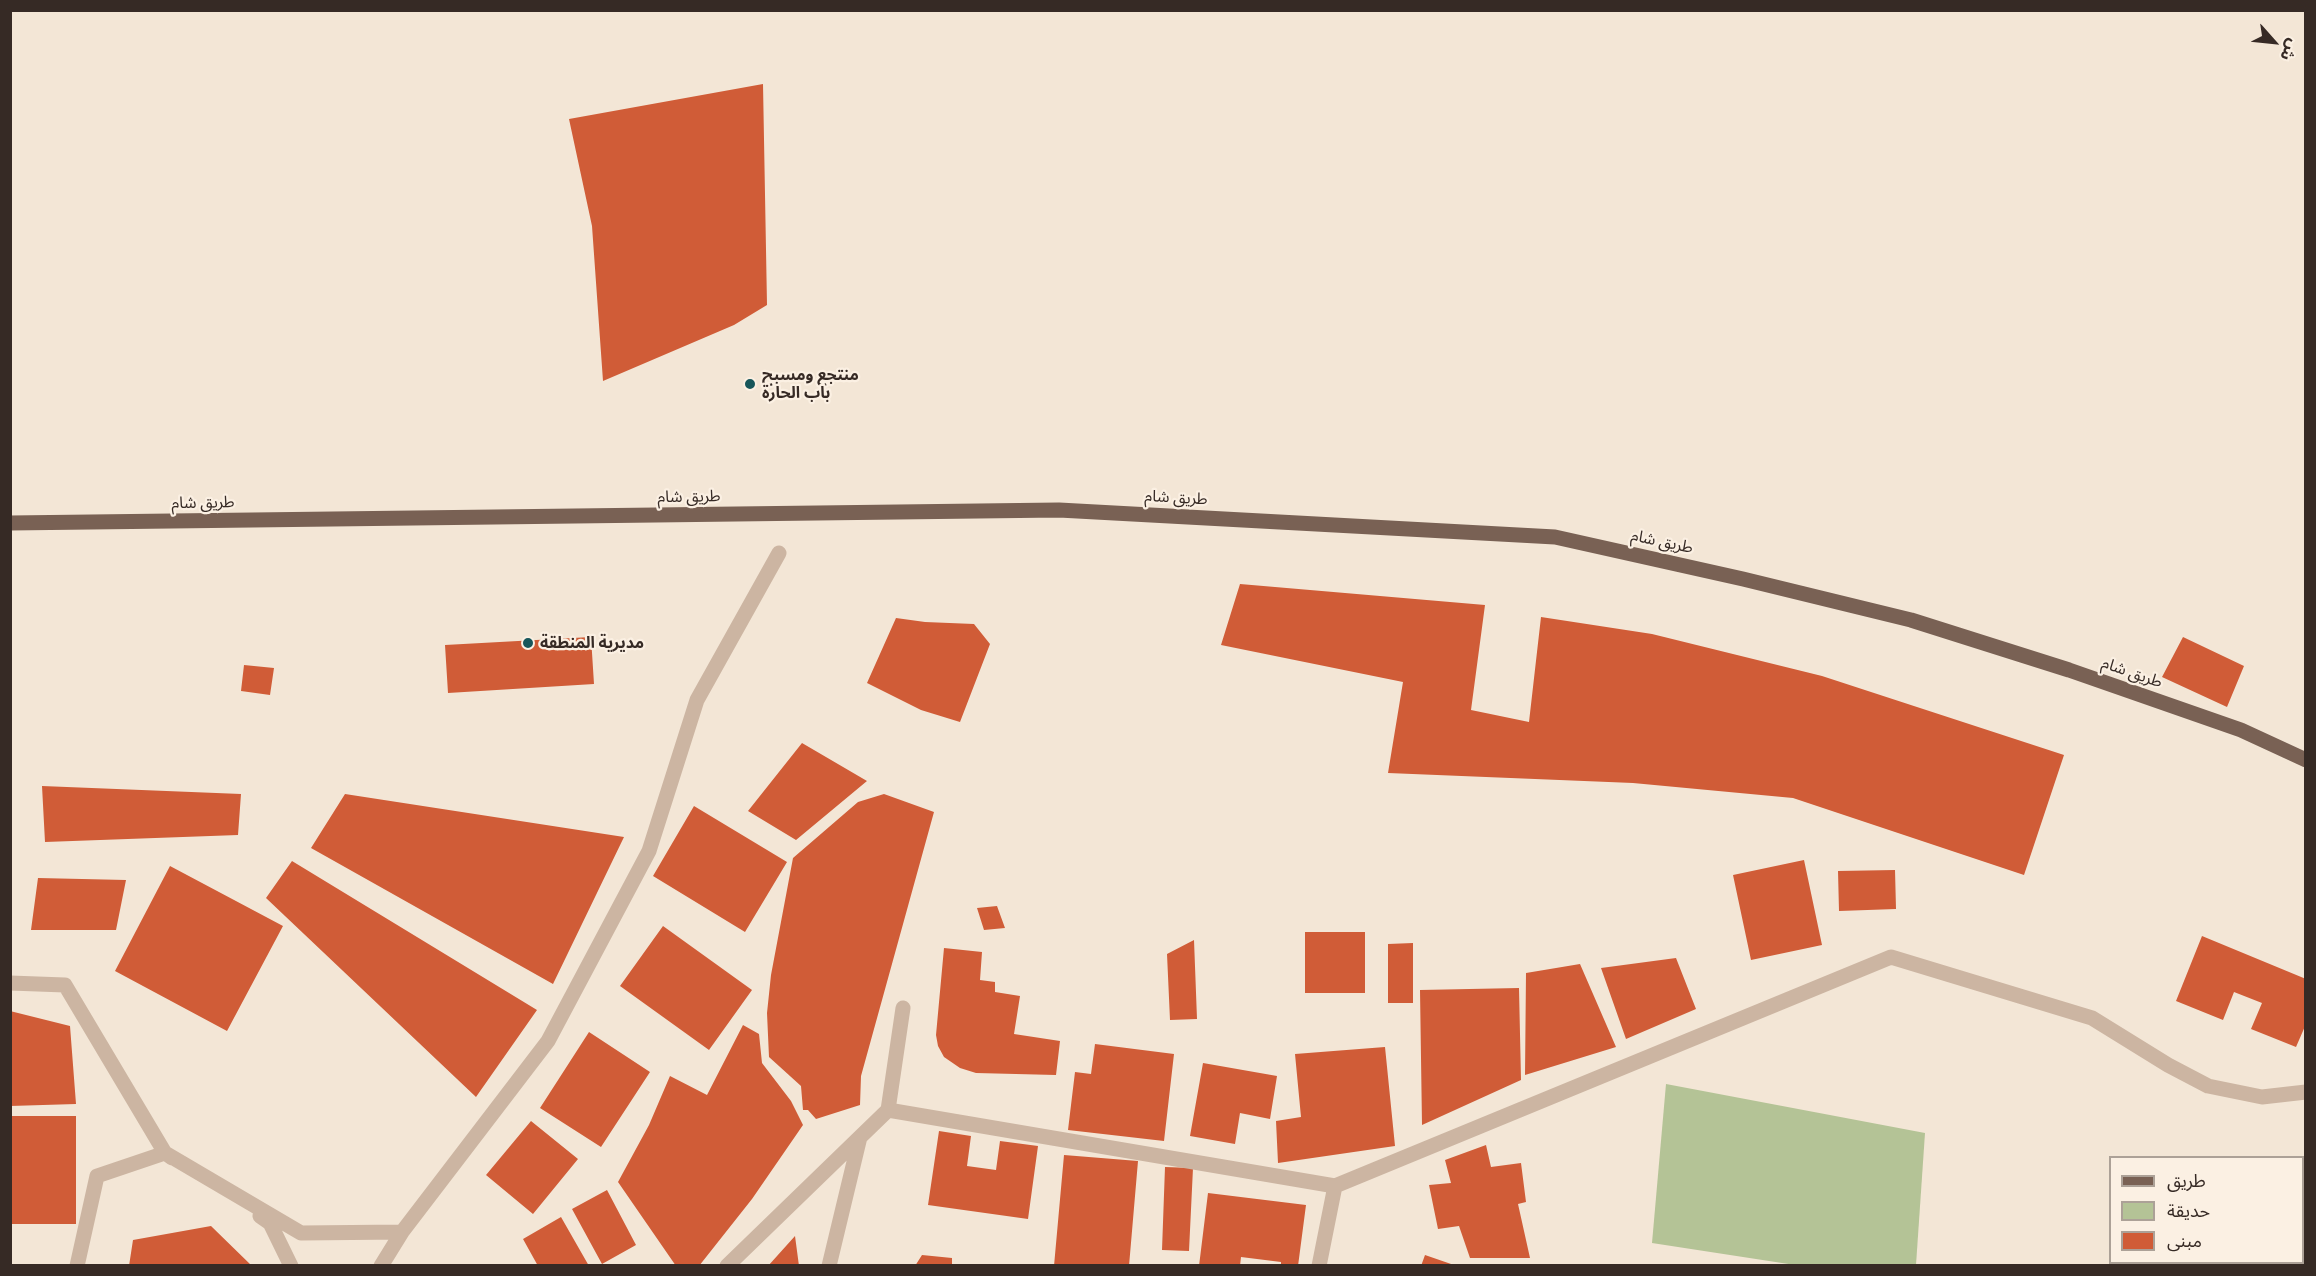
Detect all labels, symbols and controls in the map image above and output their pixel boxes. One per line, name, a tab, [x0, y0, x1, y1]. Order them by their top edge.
north arrow	[2244, 12, 2304, 72]
text: ش	[2276, 36, 2304, 64]
place label: منتجع ومسبح باب الحارة	[762, 365, 859, 403]
marker: منتجع ومسبح باب الحارة	[743, 377, 757, 391]
street label: طريق شام	[657, 487, 721, 507]
street label: طريق شام	[1144, 487, 1208, 509]
street label: طريق شام	[171, 493, 235, 513]
street label: طريق شام	[1629, 526, 1695, 558]
place label: مديرية المنطقة	[540, 633, 644, 653]
marker: مديرية المنطقة	[521, 636, 535, 650]
street label: طريق شام	[2099, 654, 2165, 692]
legend	[2109, 1156, 2304, 1264]
text: طريق	[2167, 1169, 2206, 1192]
text: حديقة	[2167, 1199, 2210, 1222]
text: مبنى	[2167, 1229, 2202, 1252]

